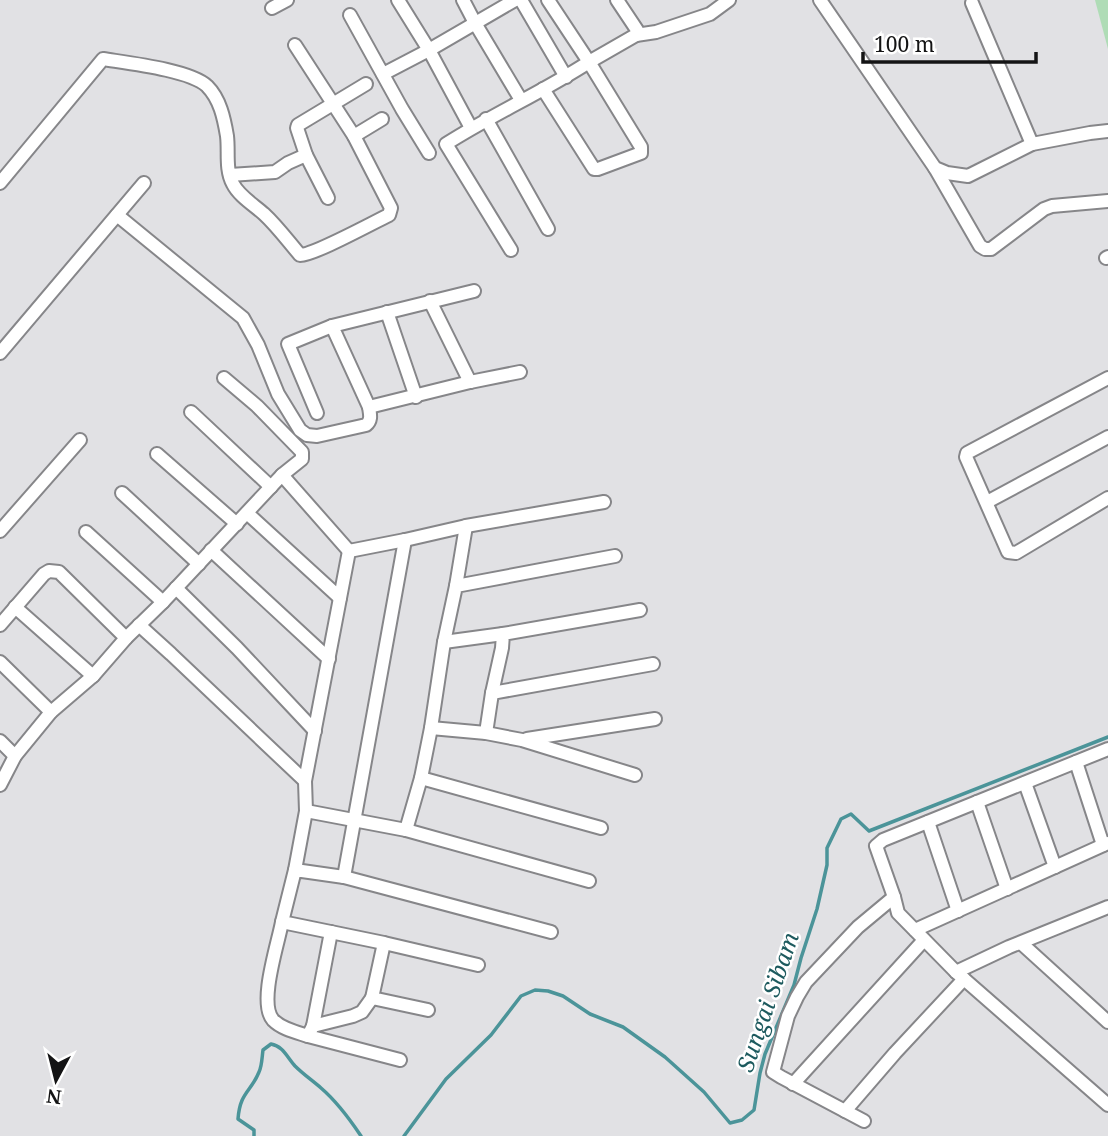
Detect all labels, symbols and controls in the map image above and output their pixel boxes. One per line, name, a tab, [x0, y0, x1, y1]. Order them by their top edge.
scale bar	[863, 21, 1036, 65]
text: 100 m	[874, 30, 935, 58]
water label: Sungai Sibam	[728, 927, 806, 1076]
north arrow	[21, 1045, 91, 1115]
text: N	[45, 1083, 63, 1111]

